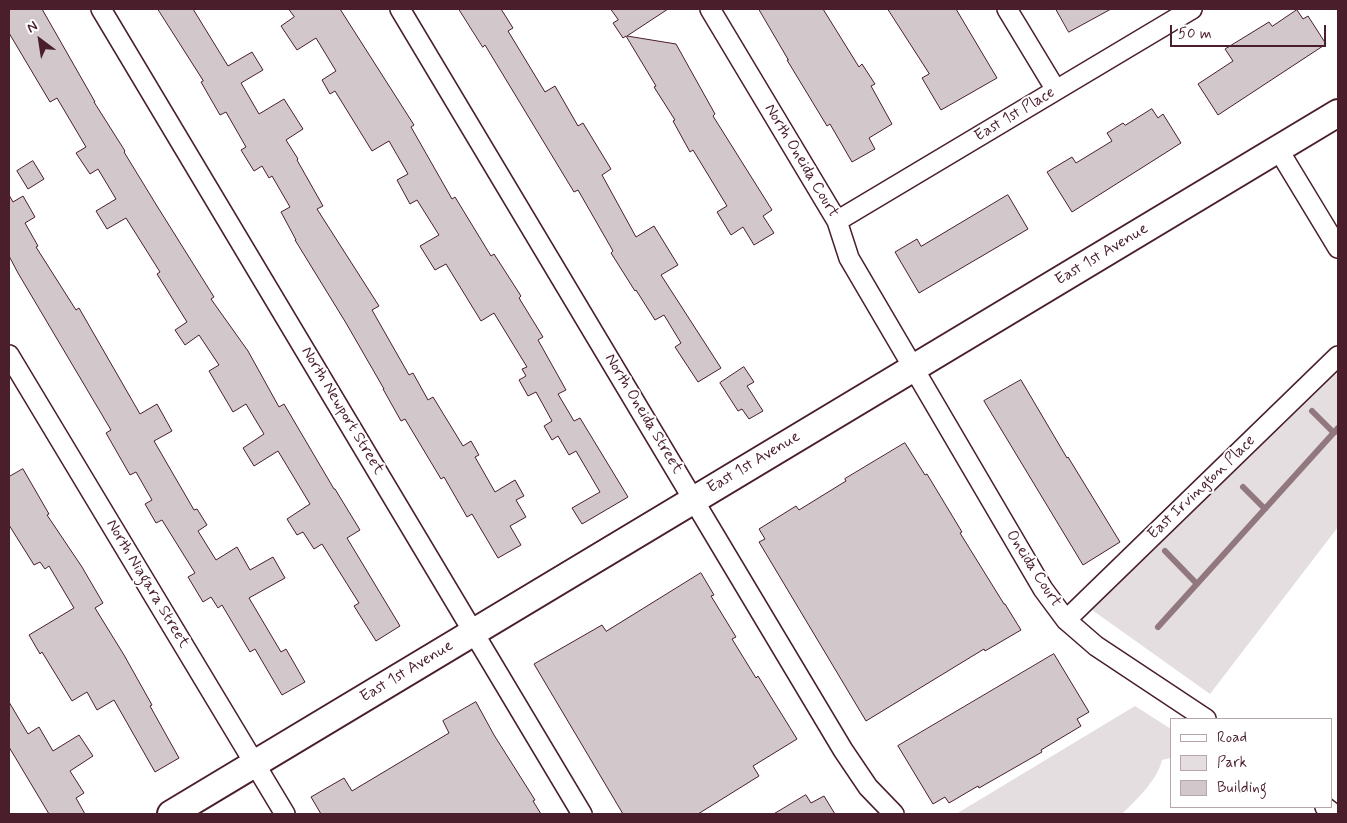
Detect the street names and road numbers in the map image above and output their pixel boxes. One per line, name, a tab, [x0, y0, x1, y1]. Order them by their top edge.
street label: East 1st Place	[971, 84, 1059, 146]
street label: North Oneida Court	[760, 101, 842, 221]
street label: East 1st Avenue	[1052, 220, 1152, 290]
street label: North Newport Street	[296, 344, 388, 478]
street label: North Oneida Street	[600, 351, 686, 477]
street label: East 1st Avenue	[704, 428, 804, 498]
street label: East Irvington Place	[1144, 432, 1260, 544]
street label: North Niagara Street	[101, 516, 193, 652]
street label: Oneida Court	[1001, 527, 1065, 611]
street label: East 1st Avenue	[357, 637, 457, 707]

